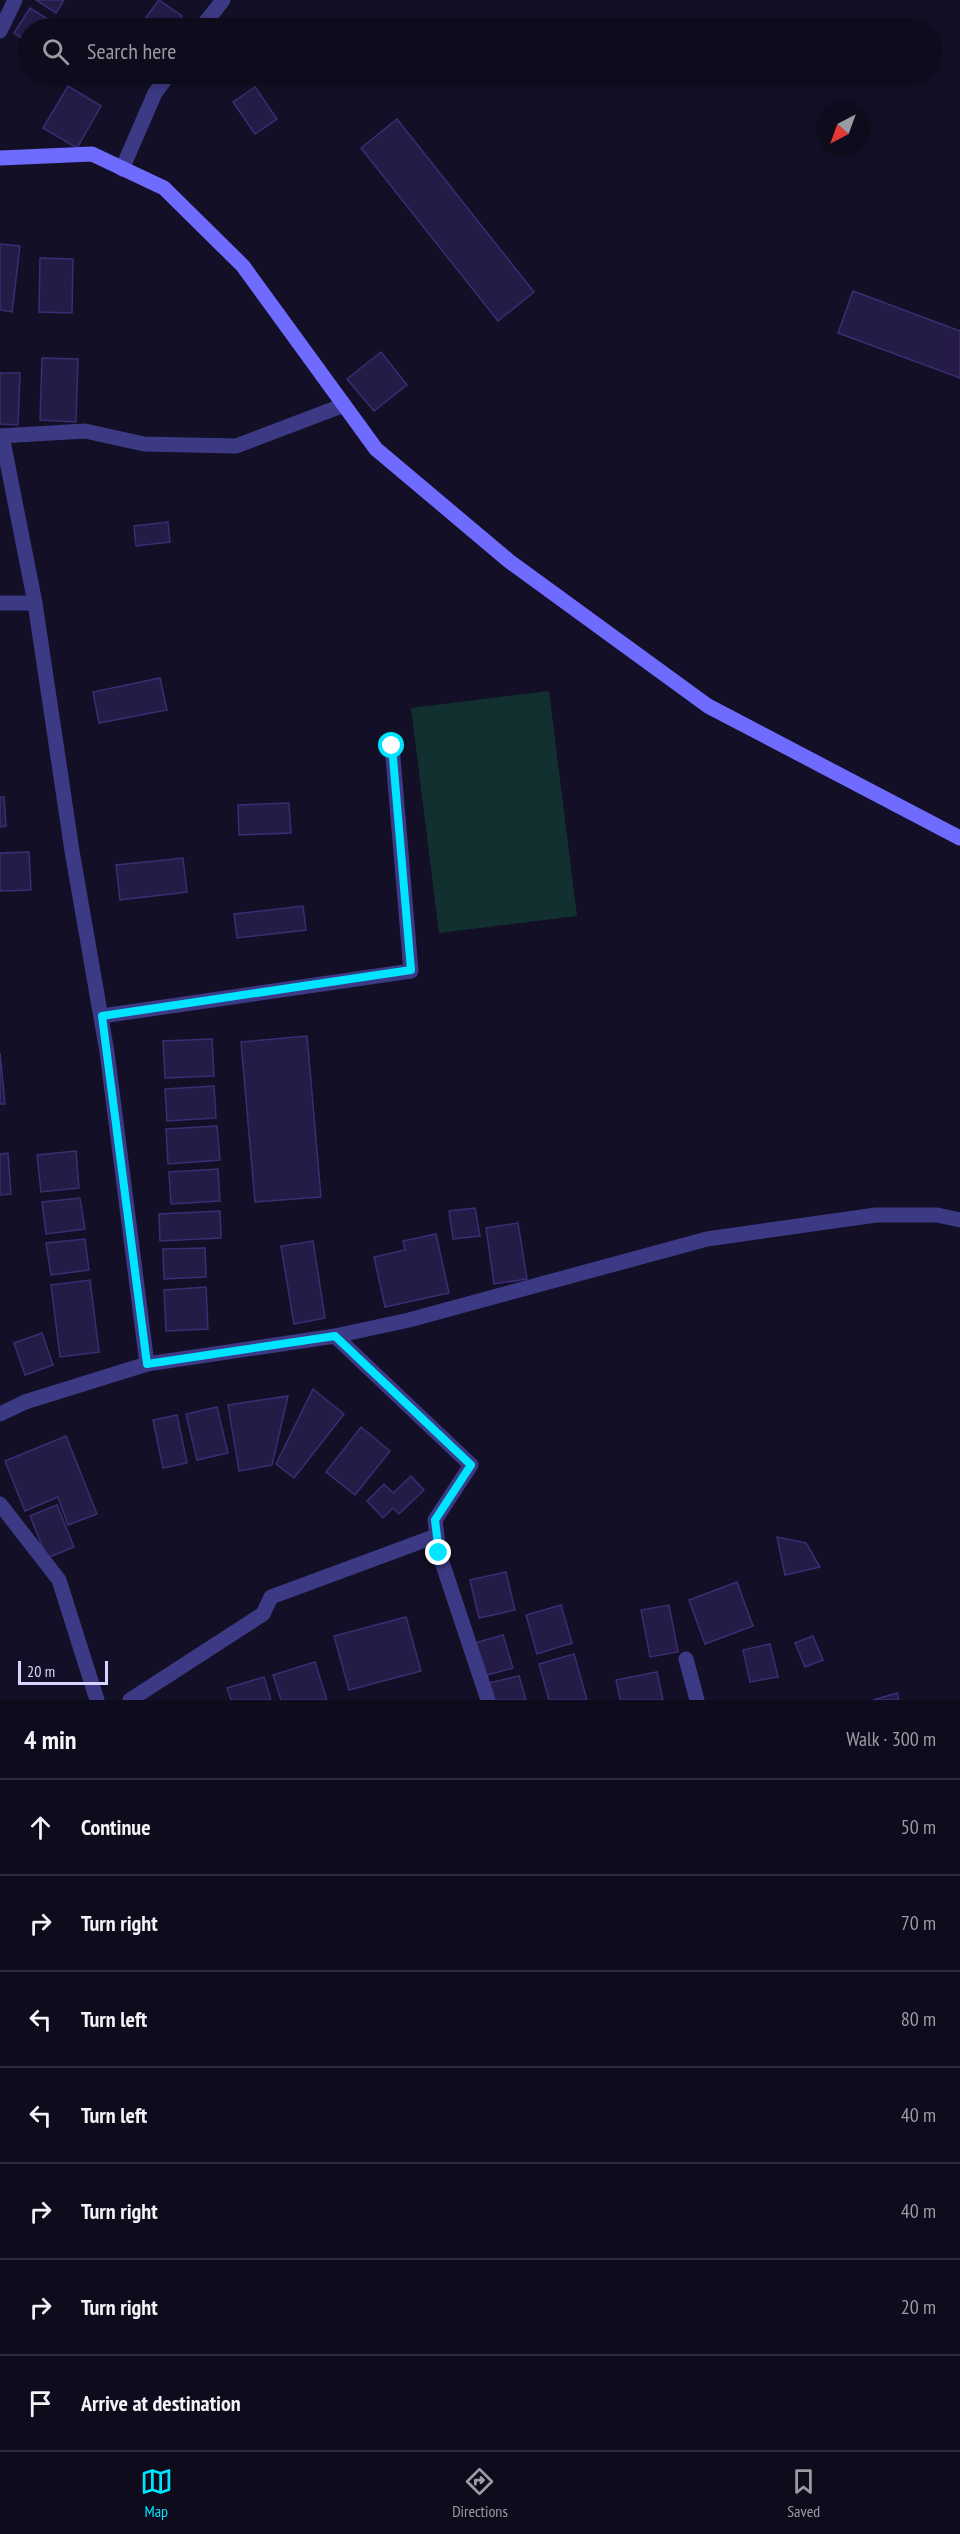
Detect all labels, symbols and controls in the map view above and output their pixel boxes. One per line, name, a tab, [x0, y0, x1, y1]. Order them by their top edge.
search box	[18, 18, 942, 84]
icon: search	[39, 35, 72, 68]
text: Search here	[87, 37, 176, 65]
north arrow	[816, 102, 870, 156]
route start	[378, 732, 404, 758]
route end	[425, 1539, 451, 1565]
scale bar	[18, 1658, 108, 1686]
text: 20 m	[27, 1661, 55, 1681]
text: 4 min	[24, 1723, 77, 1756]
text: Walk · 300 m	[846, 1726, 936, 1752]
icon: ahead	[24, 1811, 57, 1844]
text: Continue	[81, 1813, 151, 1841]
text: 50 m	[901, 1814, 936, 1840]
icon: right	[24, 1907, 57, 1940]
text: Turn right	[81, 1909, 158, 1937]
text: 70 m	[901, 1910, 936, 1936]
icon: left	[24, 2003, 57, 2036]
text: Turn left	[81, 2005, 147, 2033]
text: 80 m	[901, 2006, 936, 2032]
icon: left	[24, 2099, 57, 2132]
text: Turn left	[81, 2101, 147, 2129]
text: 40 m	[901, 2102, 936, 2128]
icon: right	[24, 2195, 57, 2228]
text: Turn right	[81, 2197, 158, 2225]
text: 40 m	[901, 2198, 936, 2224]
icon: right	[24, 2291, 57, 2324]
text: Turn right	[81, 2293, 158, 2321]
text: 20 m	[901, 2294, 936, 2320]
icon: arrive	[24, 2387, 57, 2420]
text: Arrive at destination	[81, 2389, 241, 2417]
tab: Map	[140, 2465, 173, 2521]
tab: Directions	[452, 2465, 508, 2521]
tab: Saved	[787, 2465, 820, 2521]

